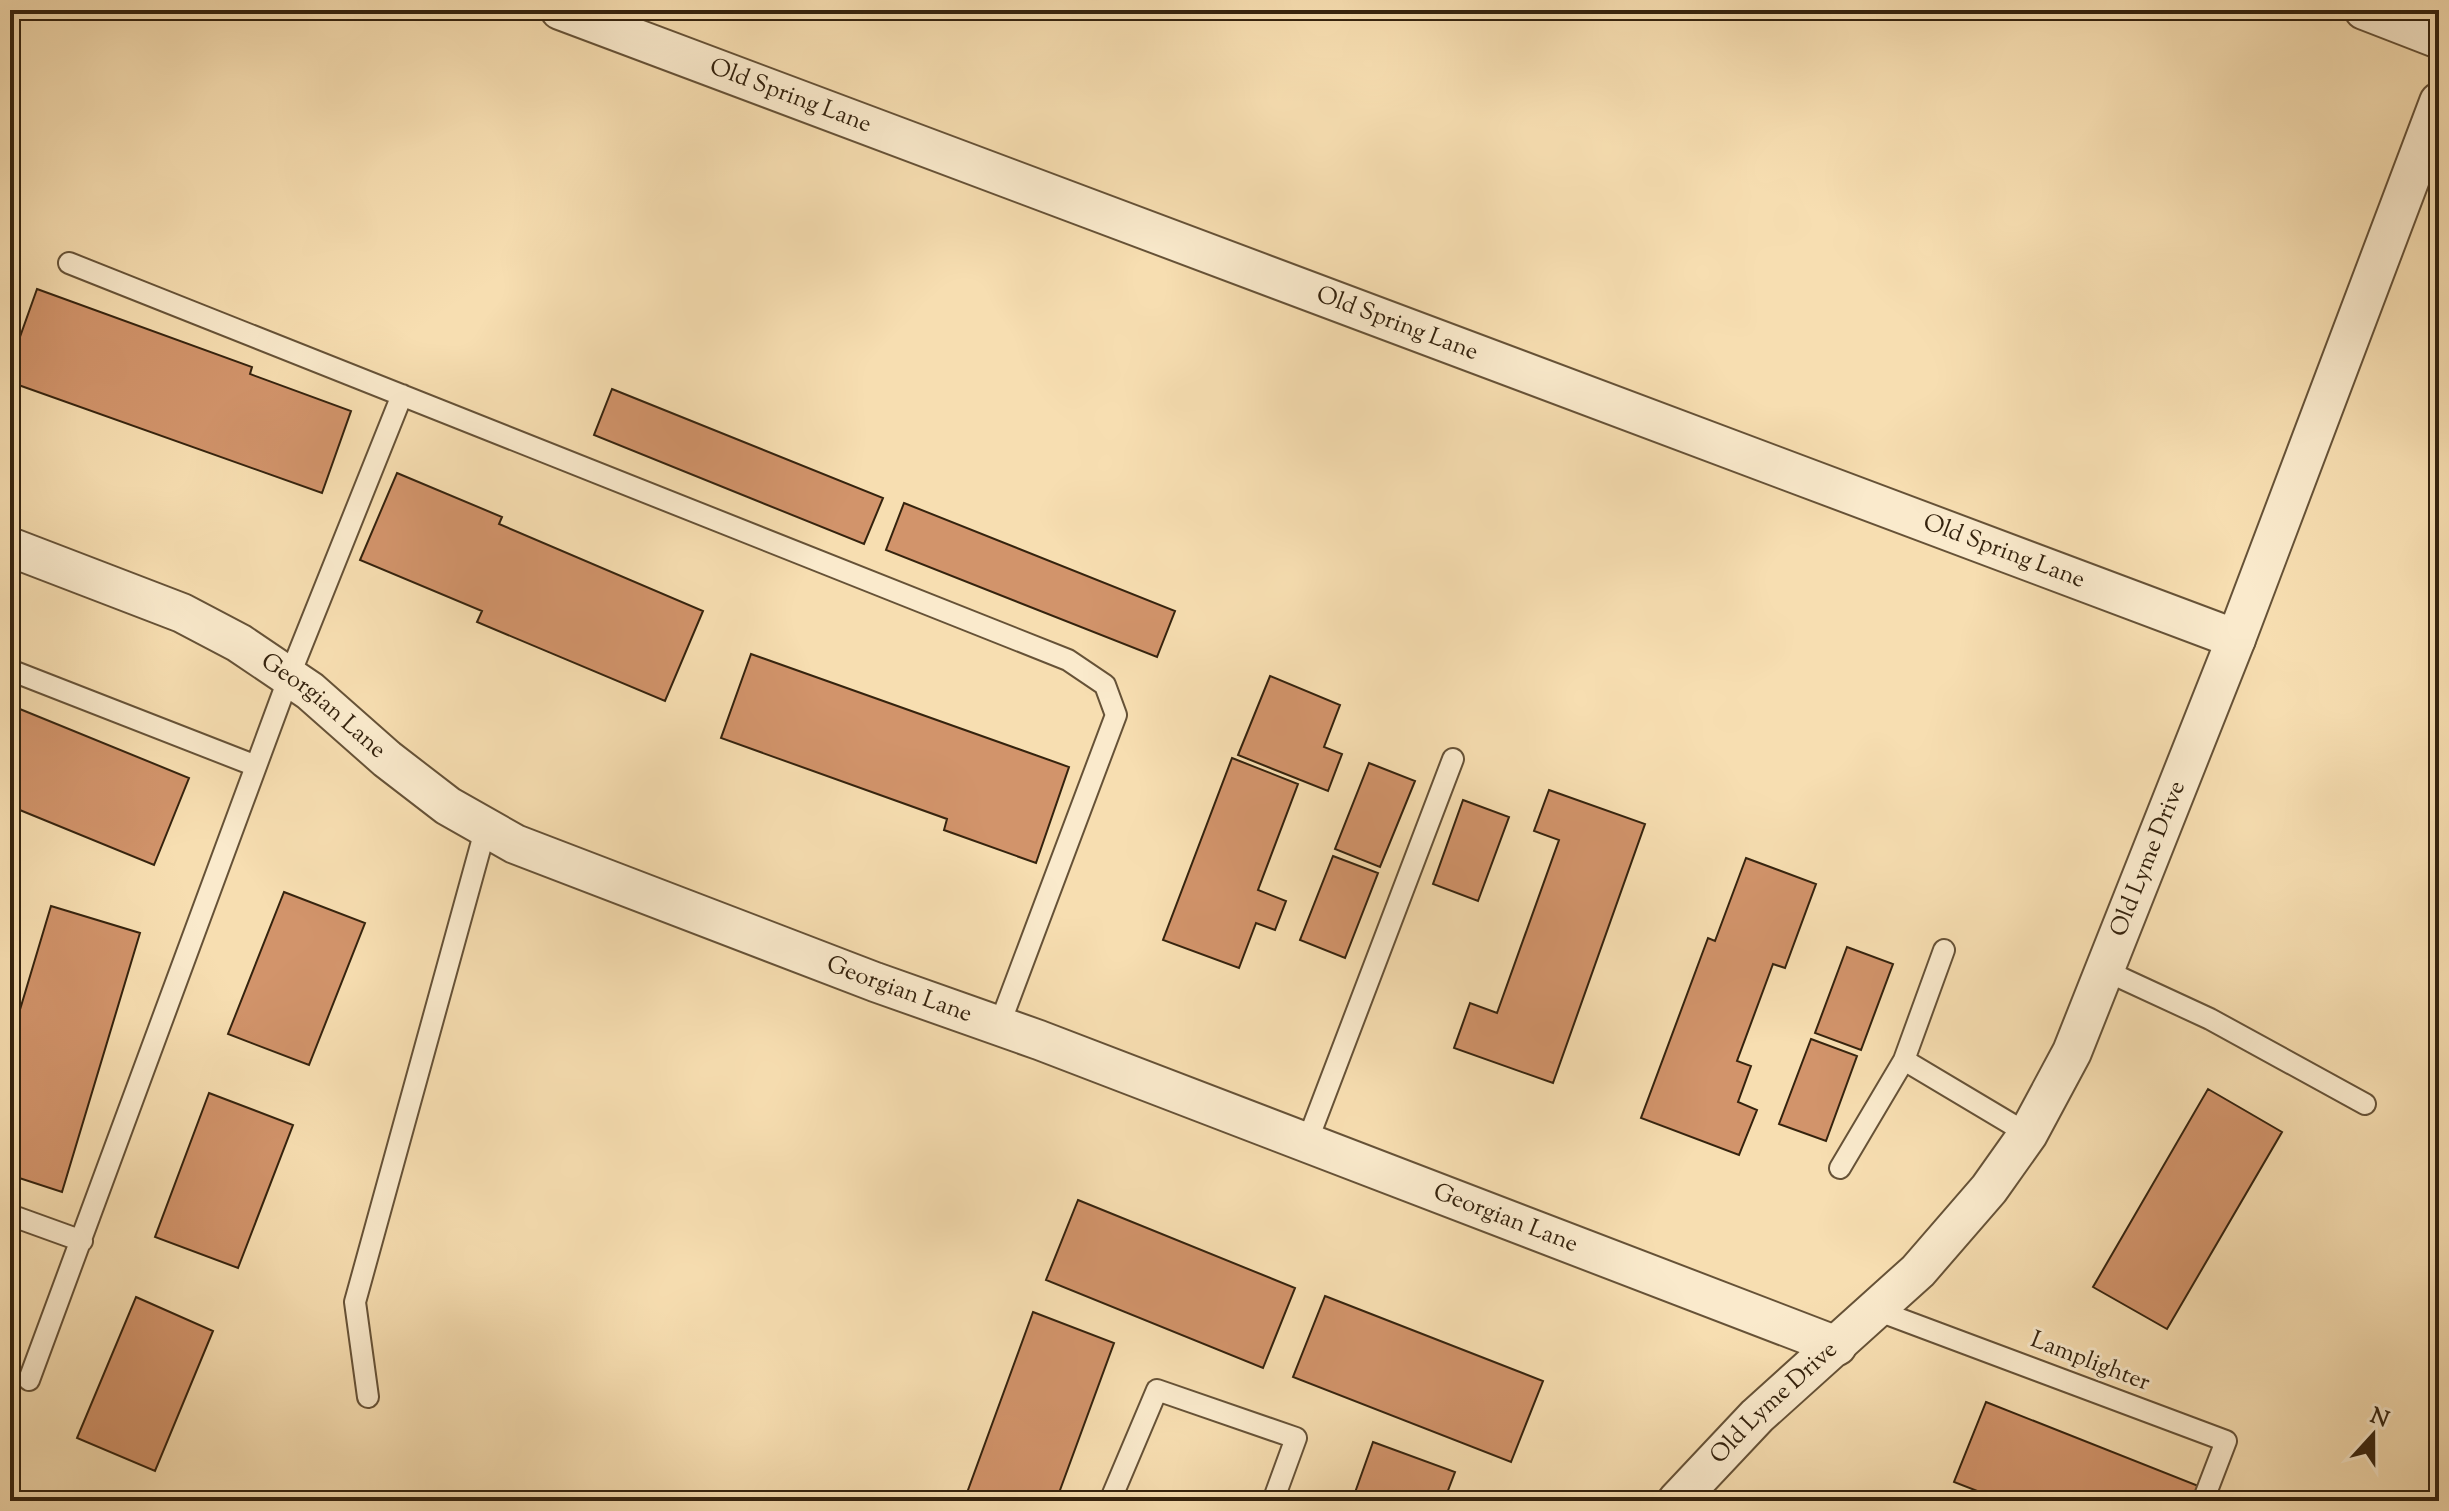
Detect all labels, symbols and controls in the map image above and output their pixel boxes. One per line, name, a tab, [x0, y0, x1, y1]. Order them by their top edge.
street label: Old Spring Lane	[704, 51, 876, 142]
street label: Old Spring Lane	[1311, 278, 1483, 370]
street label: Old Spring Lane	[1918, 506, 2090, 598]
street label: Georgian Lane	[254, 645, 393, 767]
street label: Old Lyme Drive	[2102, 776, 2195, 942]
street label: Georgian Lane	[821, 948, 977, 1032]
street label: Georgian Lane	[1428, 1176, 1583, 1262]
street label: Lamplighter	[2025, 1324, 2155, 1400]
street label: Old Lyme Drive	[1703, 1334, 1846, 1472]
north arrow	[2333, 1395, 2413, 1475]
text: N	[2365, 1401, 2393, 1437]

